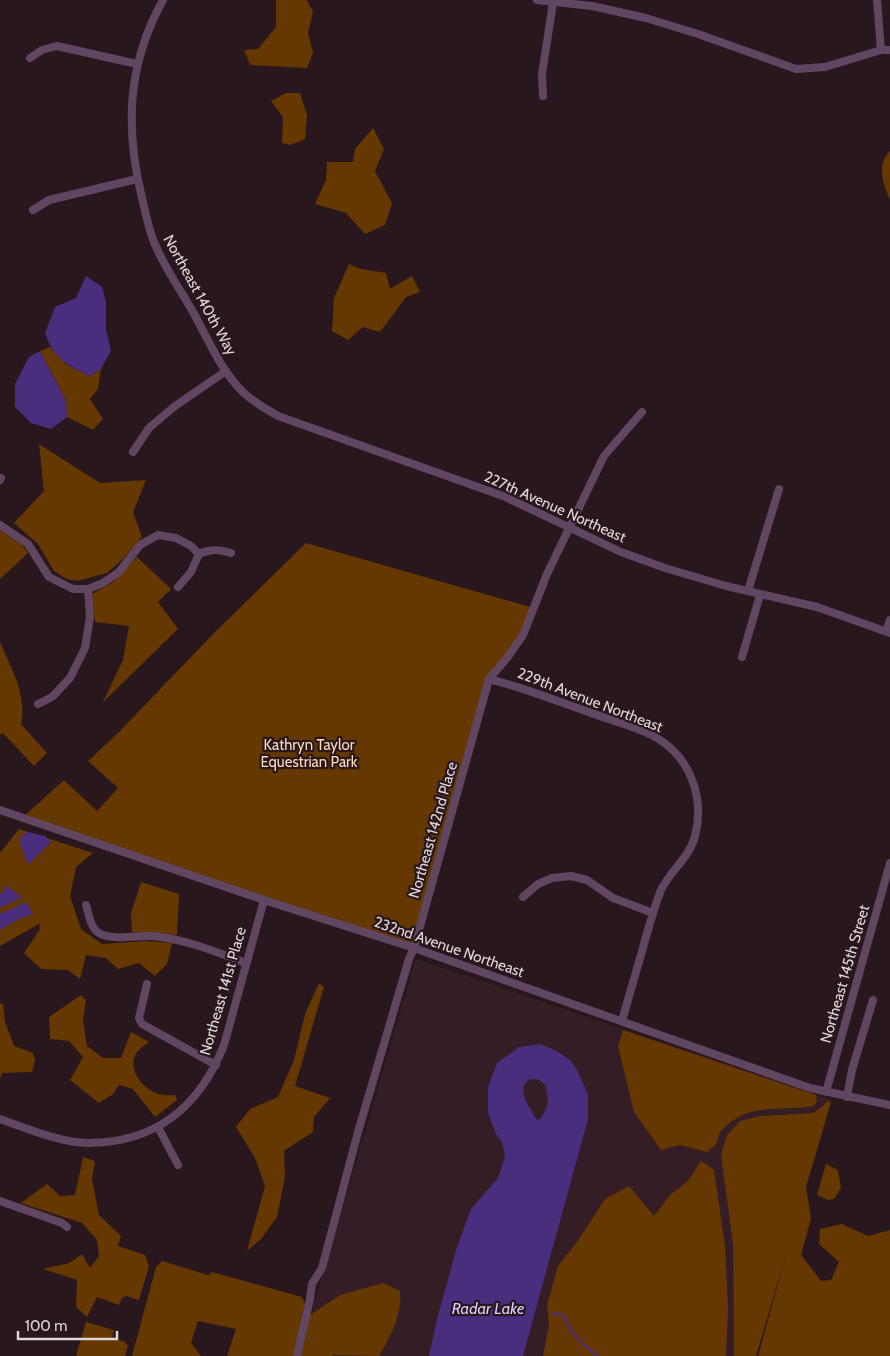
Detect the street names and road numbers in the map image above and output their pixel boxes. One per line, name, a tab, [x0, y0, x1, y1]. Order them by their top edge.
street label: Northeast 140th Way	[159, 232, 241, 359]
street label: 227th Avenue Northeast	[481, 468, 629, 546]
street label: 229th Avenue Northeast	[515, 664, 665, 736]
street label: Northeast 142nd Place	[405, 759, 461, 900]
street label: Northeast 145th Street	[817, 903, 873, 1045]
street label: 232nd Avenue Northeast	[372, 913, 526, 981]
street label: Northeast 141st Place	[196, 924, 250, 1057]

